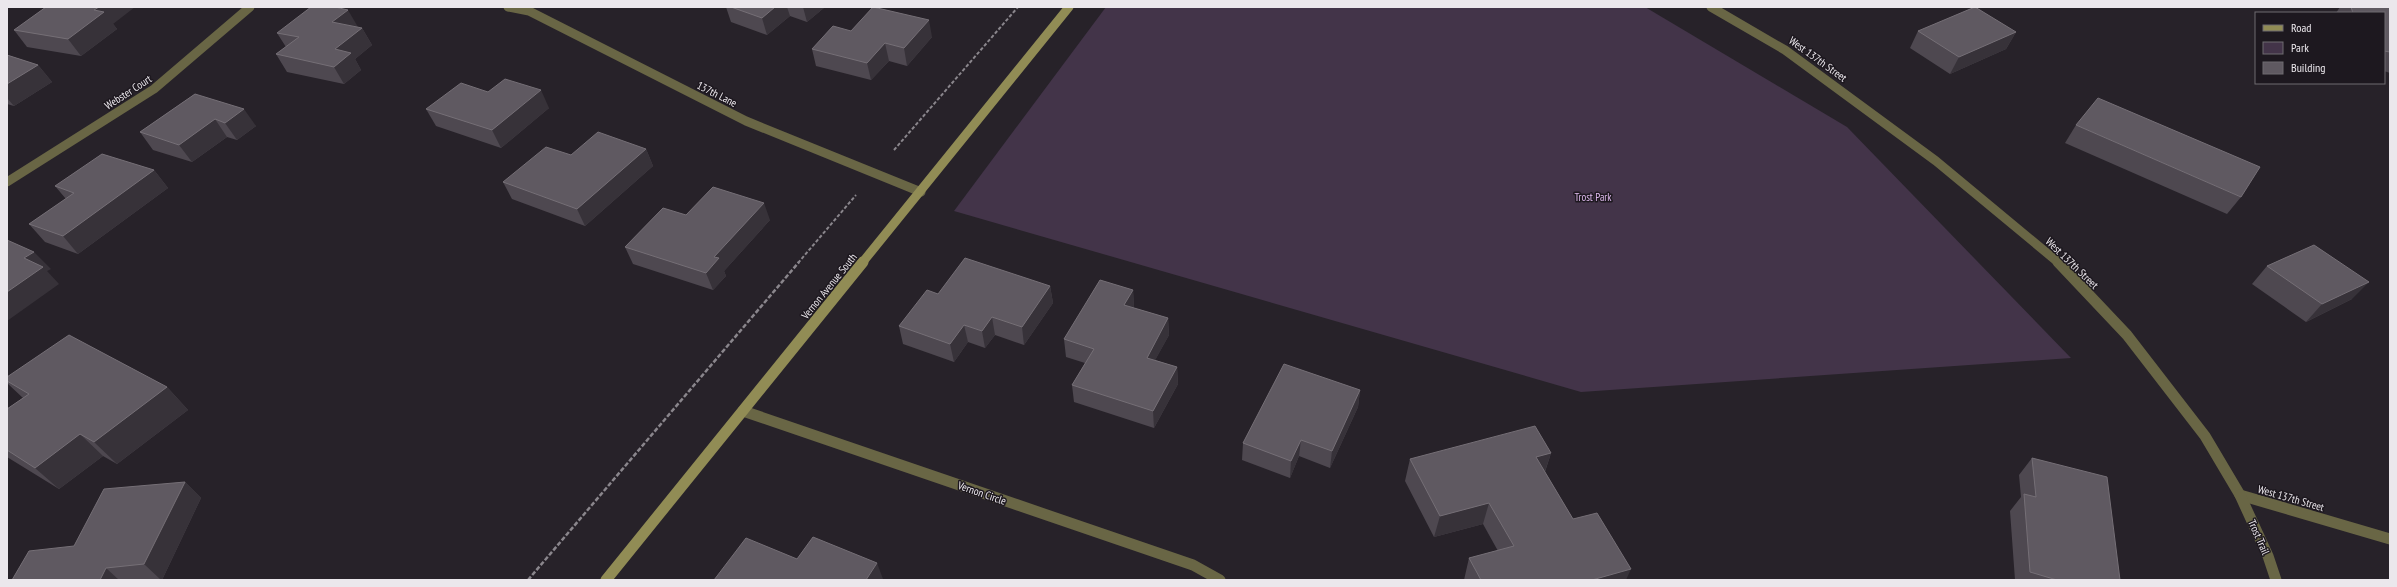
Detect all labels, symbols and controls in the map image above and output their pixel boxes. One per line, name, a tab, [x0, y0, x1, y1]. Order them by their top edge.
legend	[2255, 12, 2385, 84]
text: Road	[2291, 20, 2311, 35]
street label: West 137th Street	[1786, 33, 1850, 85]
text: Park	[2291, 40, 2309, 55]
text: Building	[2291, 60, 2326, 75]
street label: Webster Court	[102, 72, 154, 112]
street label: 137th Lane	[695, 78, 740, 110]
park label: Trost Park	[1574, 190, 1612, 204]
street label: West 137th Street	[2043, 234, 2101, 292]
street label: Vernon Avenue South	[798, 250, 860, 323]
street label: Vernon Circle	[955, 478, 1008, 508]
street label: West 137th Street	[2256, 482, 2326, 514]
street label: Trost Trail	[2245, 517, 2273, 557]

